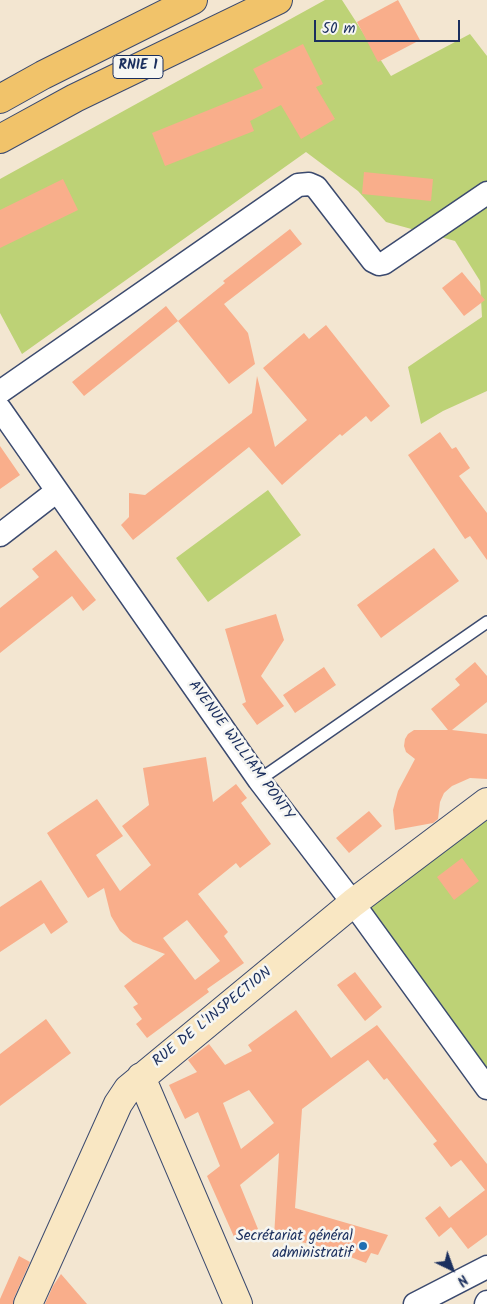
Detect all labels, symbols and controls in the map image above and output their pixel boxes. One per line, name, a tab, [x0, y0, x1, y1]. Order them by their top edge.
scale bar	[317, 10, 463, 42]
text: 50 m	[322, 17, 356, 41]
road number: RNIE 1	[113, 56, 163, 78]
street label: AVENUE WILLIAM PONTY	[183, 678, 297, 824]
street label: RUE DE L'INSPECTION	[150, 964, 276, 1072]
place label: Secrétariat général administratif	[236, 1228, 353, 1263]
marker: Secrétariat général administratif	[357, 1240, 369, 1252]
north arrow	[427, 1244, 477, 1294]
text: N	[451, 1269, 473, 1291]

